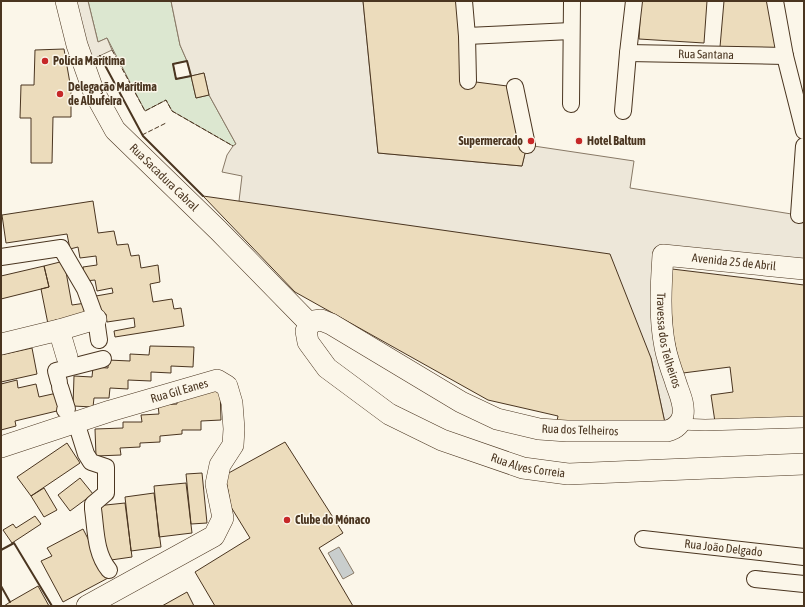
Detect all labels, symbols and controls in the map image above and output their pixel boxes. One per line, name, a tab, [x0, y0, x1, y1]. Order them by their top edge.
street label: Rua Santana	[678, 47, 734, 62]
place label: Polícia Marítima	[53, 54, 126, 68]
marker: Polícia Marítima	[40, 56, 50, 66]
place label: Delegação Marítima de Albufeira	[68, 80, 157, 108]
marker: Delegação Marítima de Albufeira	[55, 89, 65, 99]
place label: Supermercado	[459, 134, 523, 148]
place label: Hotel Baltum	[587, 134, 646, 148]
marker: Supermercado	[526, 136, 536, 146]
marker: Hotel Baltum	[574, 136, 584, 146]
street label: Rua Sacadura Cabral	[127, 141, 202, 215]
street label: Avenida 25 de Abril	[691, 251, 778, 273]
street label: Travessa dos Telheiros	[654, 292, 684, 390]
street label: Rua Gil Eanes	[149, 376, 210, 406]
street label: Rua dos Telheiros	[541, 422, 619, 438]
street label: Rua Alves Correia	[489, 450, 566, 481]
place label: Clube do Mónaco	[295, 513, 371, 527]
marker: Clube do Mónaco	[282, 515, 292, 525]
street label: Rua João Delgado	[684, 537, 764, 559]

